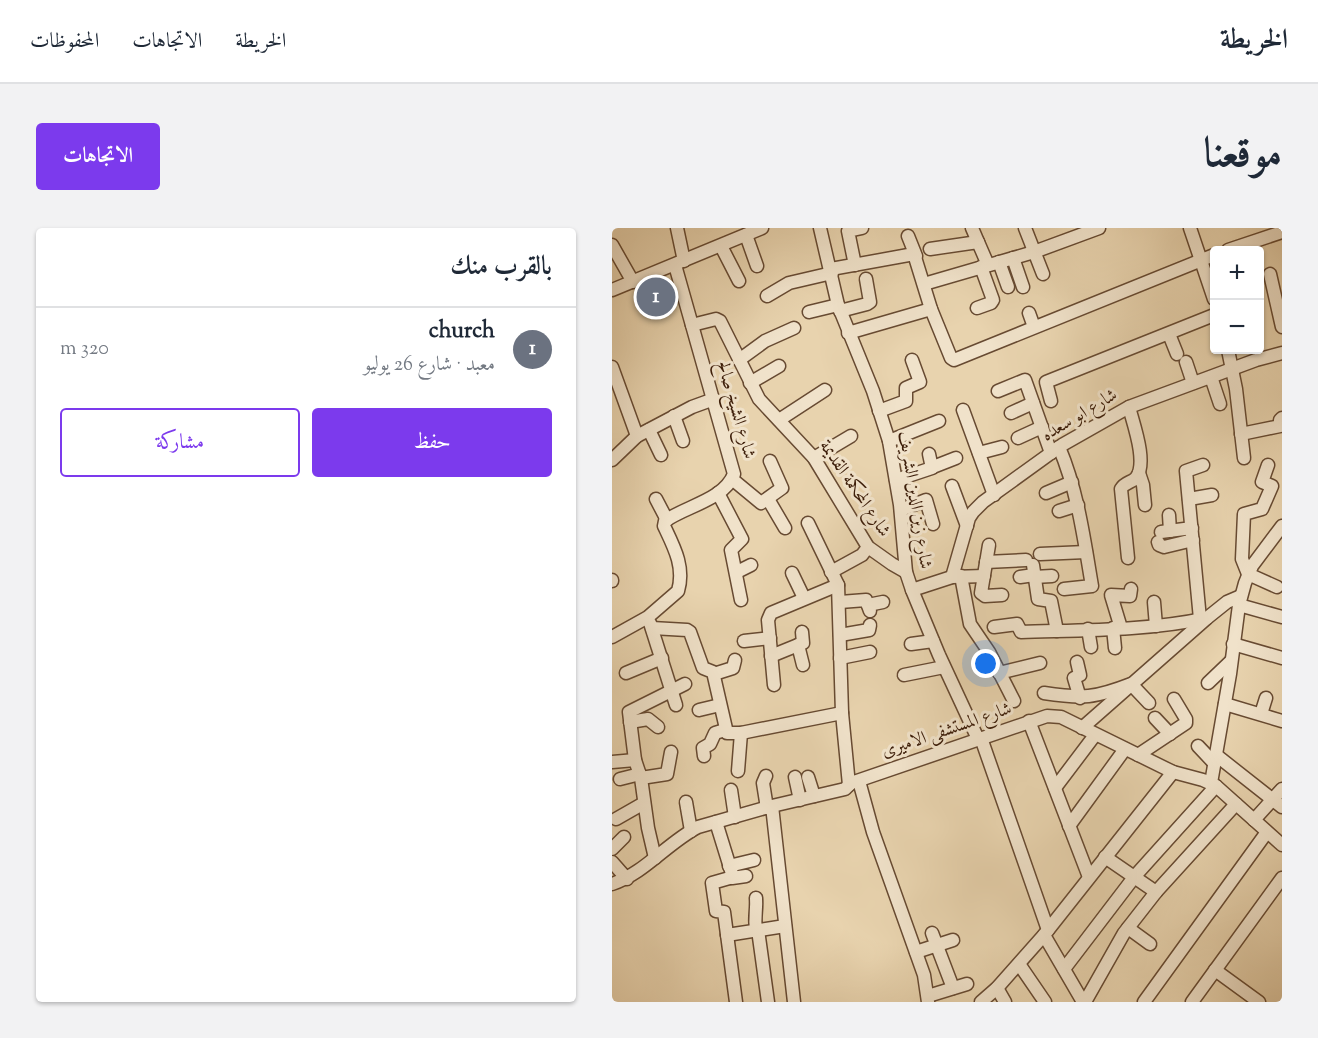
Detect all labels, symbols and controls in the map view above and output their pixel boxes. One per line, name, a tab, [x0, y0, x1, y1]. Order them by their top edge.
text: الخريطة	[1220, 21, 1288, 61]
text: المحفوظات	[30, 27, 99, 57]
text: الاتجاهات	[132, 27, 202, 57]
text: الخريطة	[235, 27, 286, 57]
button: الاتجاهات	[36, 123, 160, 190]
text: موقعنا	[1204, 126, 1282, 186]
map controls	[1210, 246, 1264, 354]
button: +	[1210, 246, 1264, 300]
text: بالقرب منك	[450, 249, 552, 286]
pin: 1	[636, 274, 675, 320]
button: −	[1210, 300, 1264, 354]
text: church	[429, 316, 495, 348]
text: 320 m	[60, 335, 109, 364]
text: 1	[529, 335, 536, 364]
text: معبد · شارع 26 يوليو	[363, 351, 495, 380]
street label: شارع الشيخ صالح	[708, 358, 761, 463]
street label: شارع ابو سعده	[1037, 383, 1123, 449]
button: مشاركة	[60, 408, 300, 477]
button: حفظ	[312, 408, 552, 477]
street label: شارع زين الدين الشريف	[890, 429, 938, 571]
street label: شارع المحكمة القديمة	[812, 435, 896, 543]
your location	[971, 649, 1000, 678]
street label: شارع المستشفى الاميرى	[878, 697, 1016, 765]

